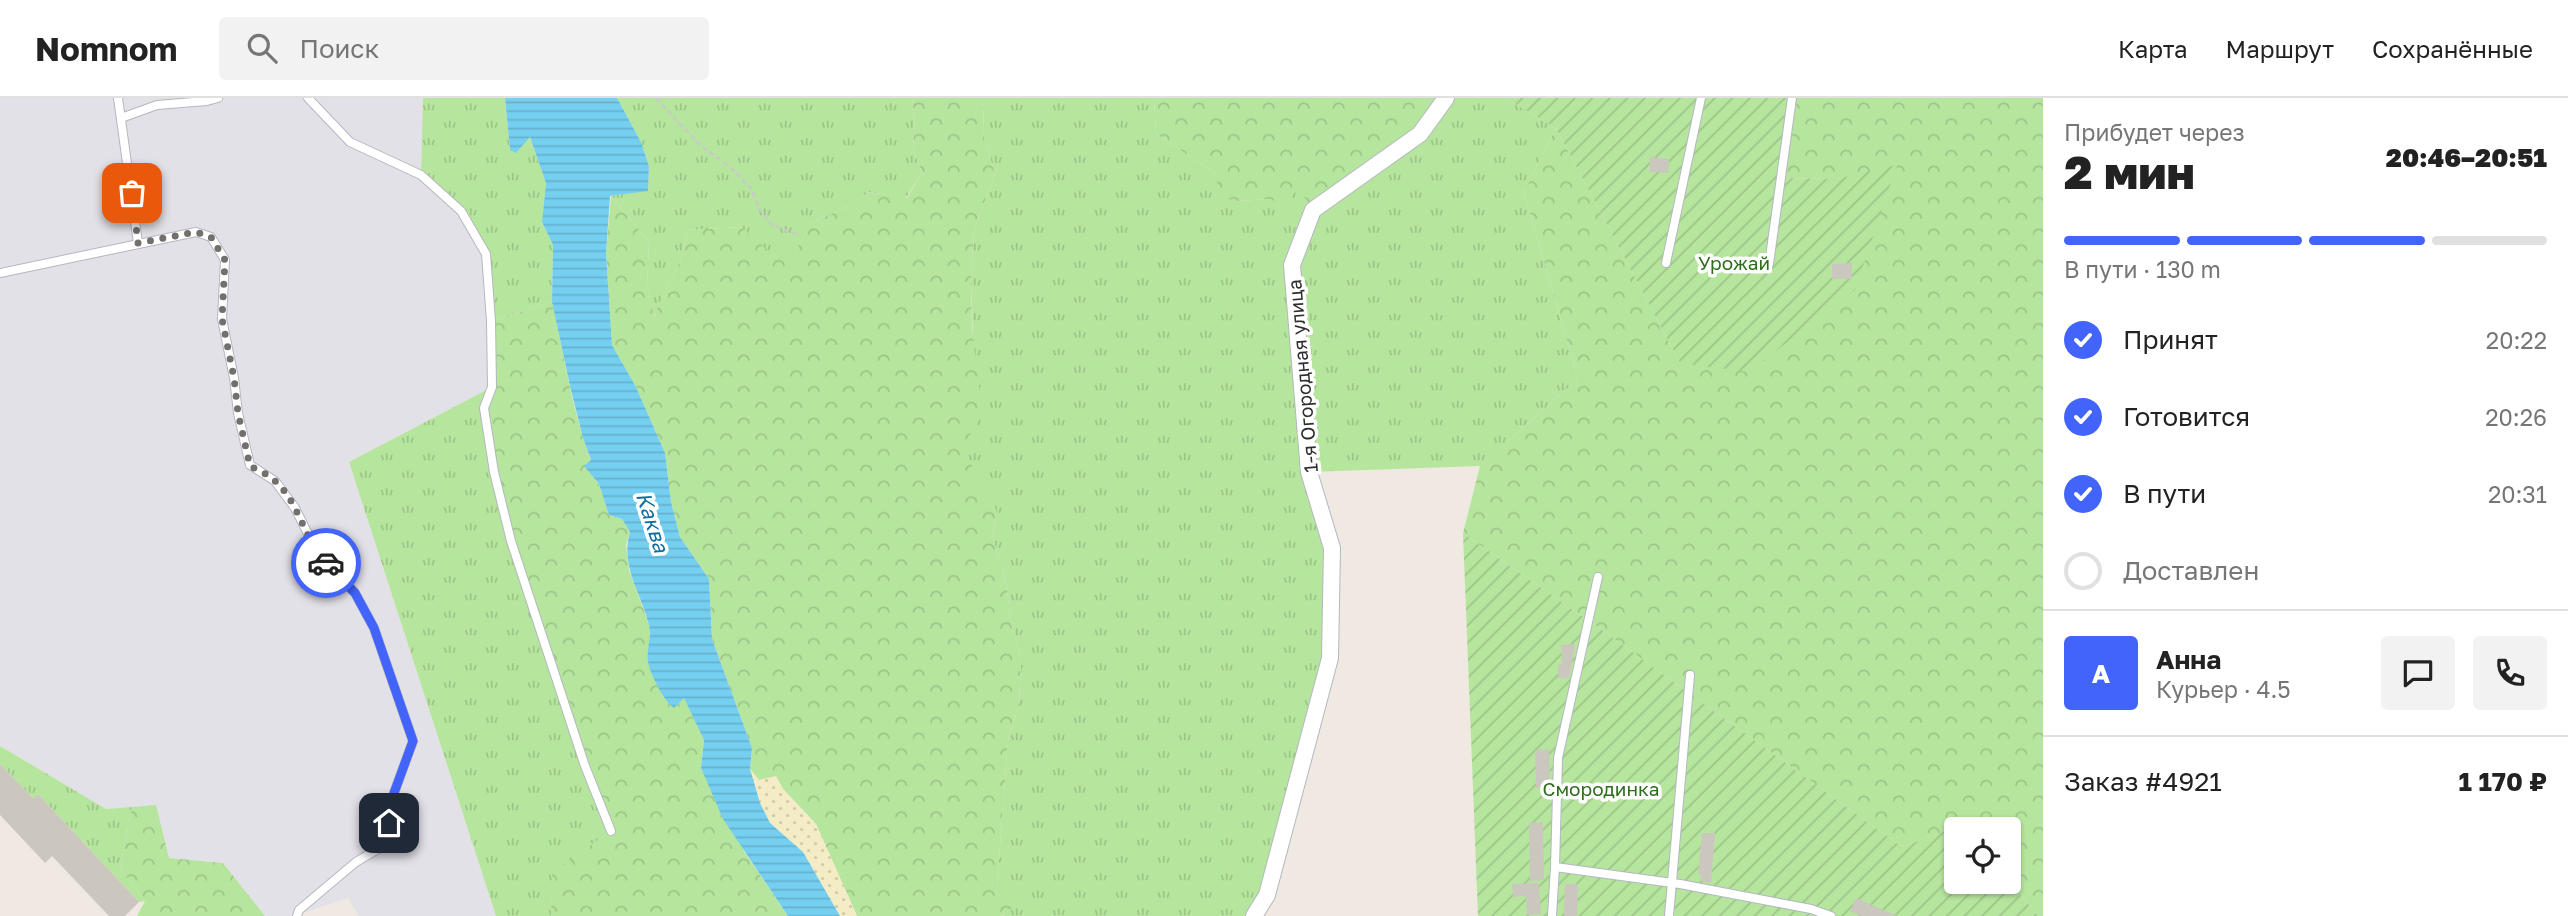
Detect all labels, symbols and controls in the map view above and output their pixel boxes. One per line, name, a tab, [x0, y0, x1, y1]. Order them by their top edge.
search box	[219, 17, 709, 80]
text: Nomnom	[35, 29, 177, 68]
icon: search	[243, 29, 281, 67]
text: Поиск	[299, 33, 380, 64]
text: Карта	[2118, 34, 2188, 63]
text: Маршрут	[2226, 34, 2334, 63]
text: Сохранённые	[2372, 34, 2533, 63]
text: Прибудет через	[2064, 118, 2245, 146]
text: 20:46–20:51	[2386, 142, 2547, 173]
text: 2 мин	[2064, 144, 2195, 199]
pin	[102, 163, 162, 223]
icon: bag	[113, 174, 151, 212]
park label: Урожай	[1698, 251, 1770, 274]
text: В пути · 130 m	[2064, 255, 2221, 283]
street label: 1-я Огородная улица	[1282, 278, 1322, 474]
icon: check	[2064, 321, 2102, 359]
text: Принят	[2123, 324, 2218, 355]
text: 20:22	[2486, 326, 2547, 354]
icon: check	[2064, 398, 2102, 436]
text: Готовится	[2123, 401, 2250, 432]
text: 20:26	[2485, 403, 2547, 431]
icon: check	[2064, 475, 2102, 513]
text: В пути	[2123, 478, 2206, 509]
text: 20:31	[2488, 480, 2547, 508]
water label: Каква	[631, 488, 675, 557]
courier	[291, 528, 361, 598]
icon: car	[307, 544, 345, 582]
text: Доставлен	[2123, 555, 2259, 586]
button: chat	[2381, 636, 2455, 710]
button: phone	[2473, 636, 2547, 710]
text: Анна	[2156, 644, 2221, 675]
text: А	[2092, 658, 2110, 689]
text: Курьер · 4.5	[2156, 675, 2291, 703]
text: Заказ #4921	[2064, 766, 2222, 797]
text: 1 170 ₽	[2459, 766, 2547, 797]
park label: Смородинка	[1542, 777, 1660, 800]
pin	[359, 793, 419, 853]
icon: home	[370, 804, 408, 842]
map controls	[1944, 817, 2021, 894]
button: locate	[1944, 817, 2021, 894]

